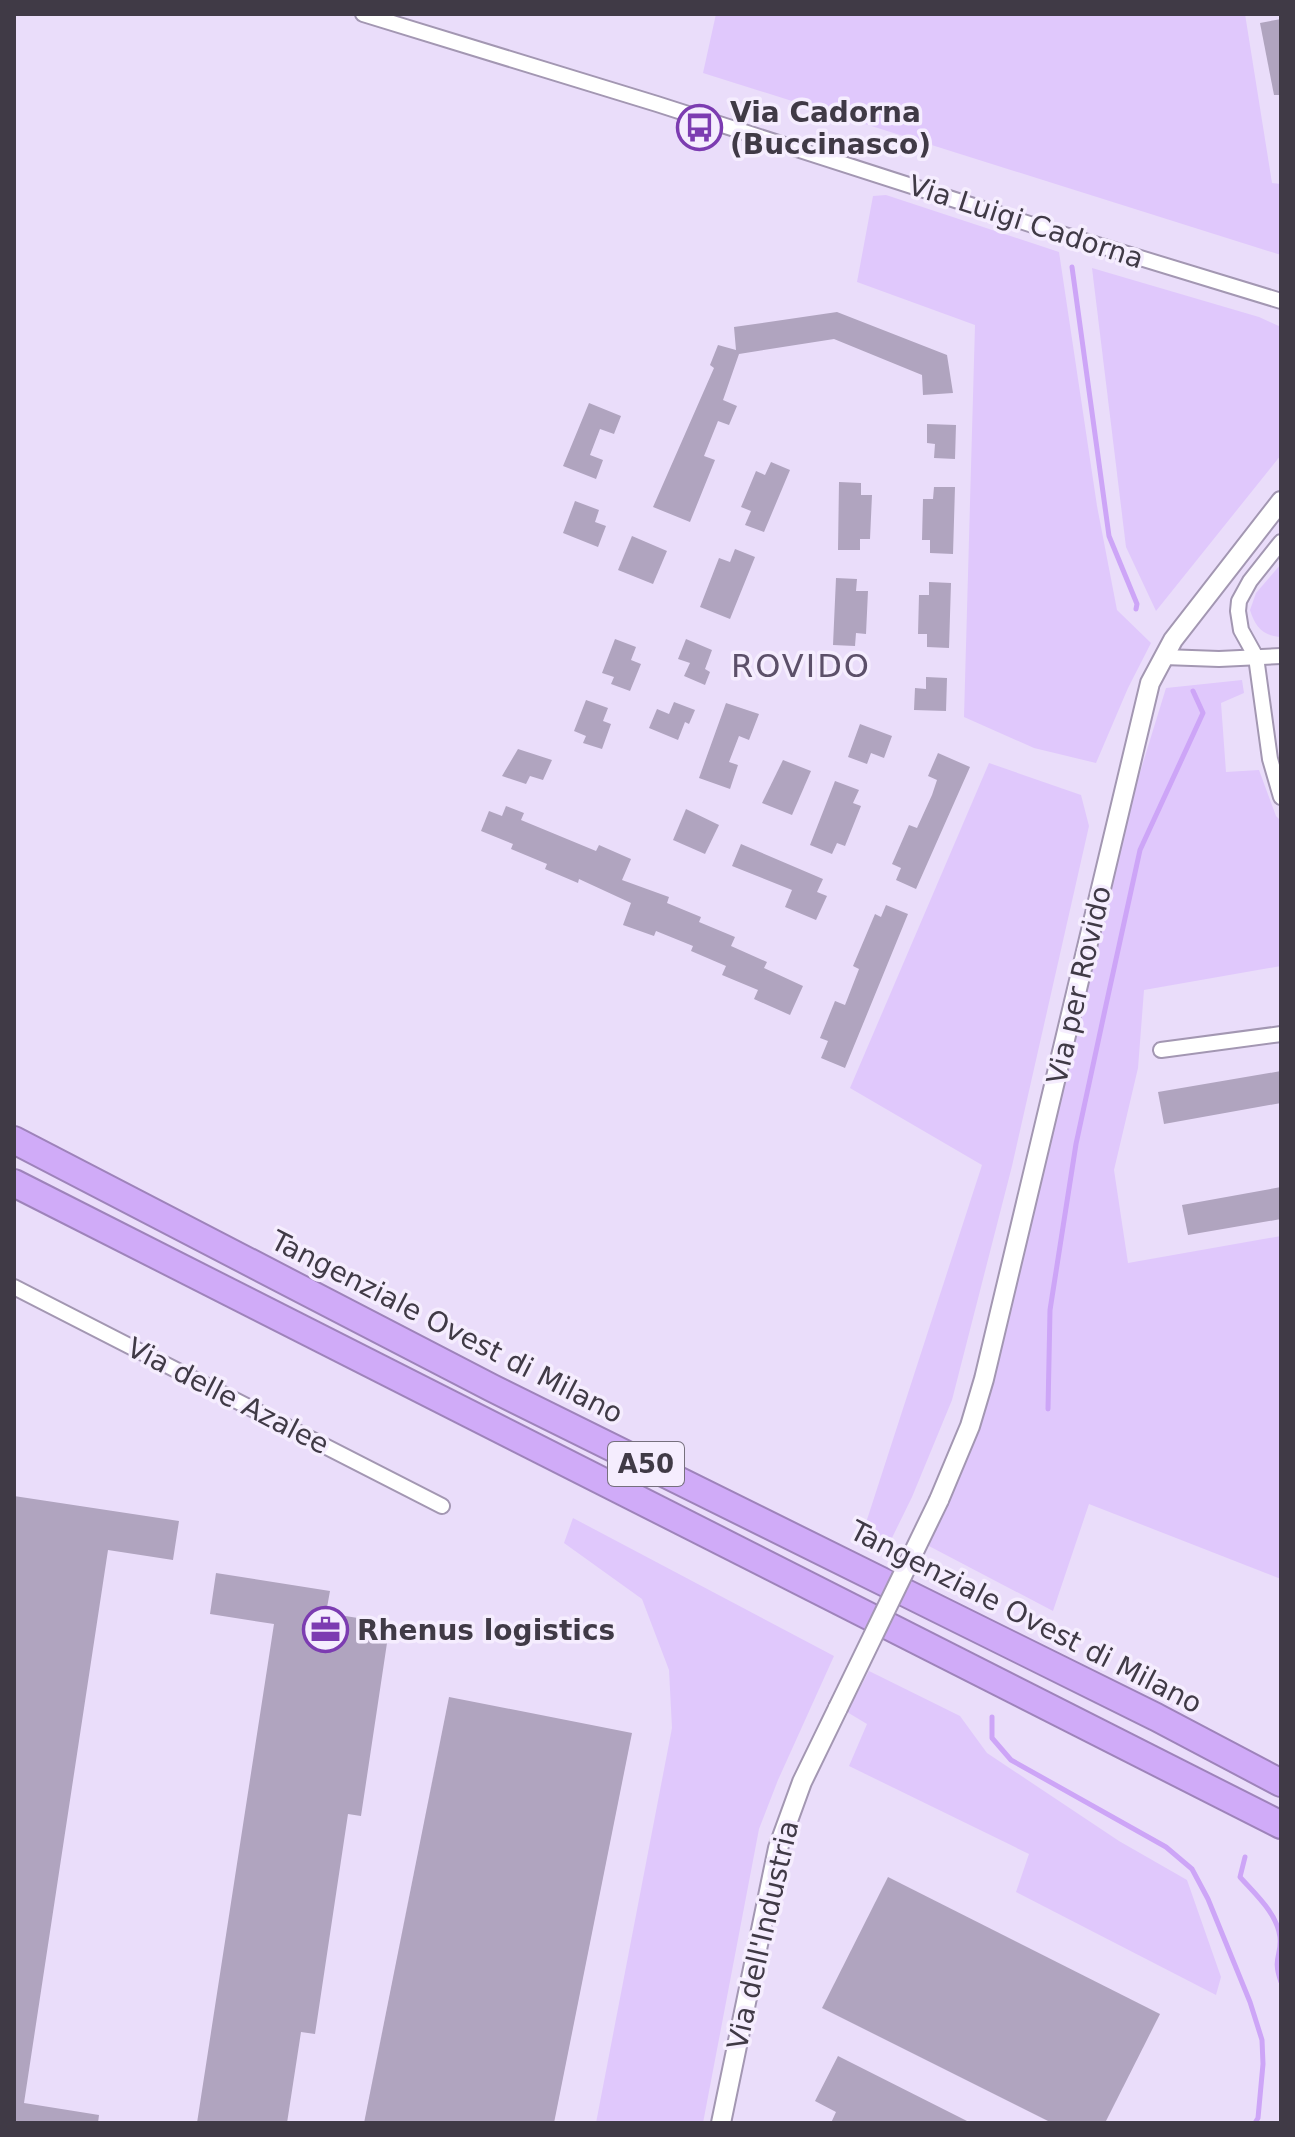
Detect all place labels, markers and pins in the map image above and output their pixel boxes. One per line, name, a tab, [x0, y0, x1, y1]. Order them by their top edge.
place label: Via Cadorna (Buccinasco)	[730, 96, 931, 161]
bus stop icon: Via Cadorna (Buccinasco)	[675, 104, 723, 152]
office icon: Rhenus logistics	[302, 1606, 350, 1654]
place label: Rhenus logistics	[357, 1614, 615, 1647]

